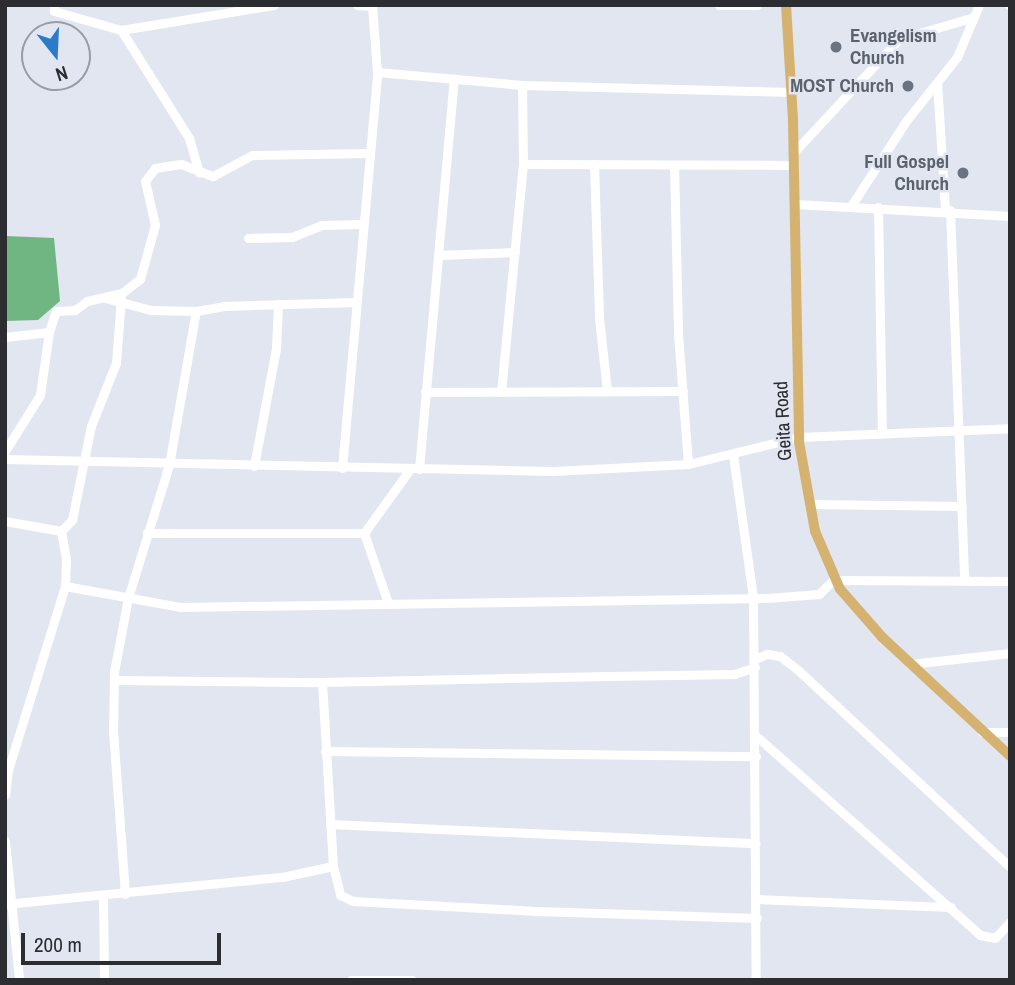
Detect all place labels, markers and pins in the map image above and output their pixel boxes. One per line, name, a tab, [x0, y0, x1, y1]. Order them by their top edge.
place label: Evangelism Church	[850, 25, 937, 69]
marker: Evangelism Church	[828, 39, 844, 55]
place label: MOST Church	[790, 75, 894, 97]
marker: MOST Church	[900, 78, 916, 94]
place label: Full Gospel Church	[864, 151, 949, 195]
marker: Full Gospel Church	[955, 165, 971, 181]

